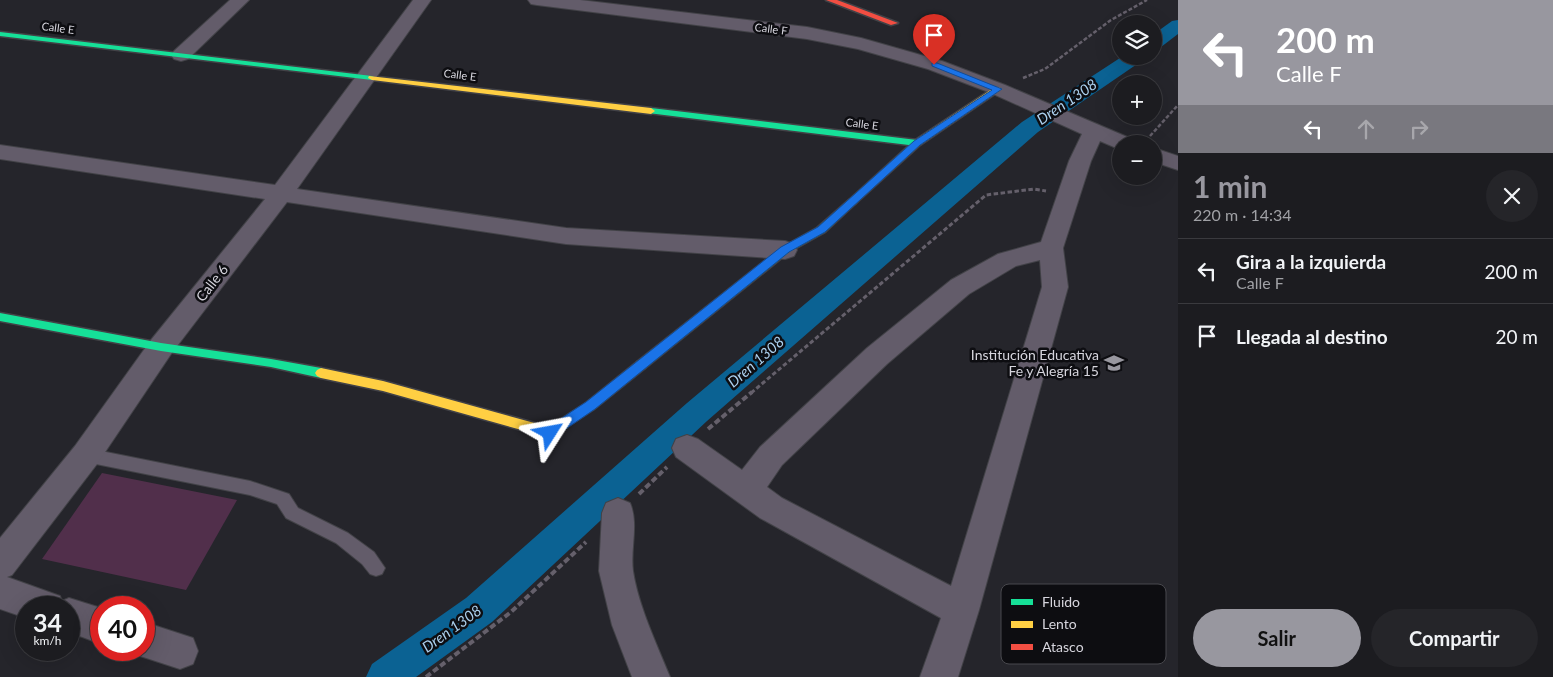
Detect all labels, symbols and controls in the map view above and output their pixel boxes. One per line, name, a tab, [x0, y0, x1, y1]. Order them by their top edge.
pin	[913, 14, 955, 65]
map controls	[1112, 15, 1162, 185]
button: layers	[1112, 15, 1162, 65]
text: 200 m	[1276, 18, 1375, 60]
street label: Calle E	[41, 19, 75, 36]
street label: Calle F	[754, 20, 788, 37]
icon: left	[1193, 20, 1258, 85]
icon: arrive	[920, 21, 948, 49]
text: Calle F	[1276, 60, 1342, 87]
street label: Calle E	[443, 66, 477, 83]
water label: Dren 1308	[1033, 74, 1100, 128]
button: +	[1112, 75, 1162, 125]
street label: Calle E	[845, 115, 879, 132]
icon: left	[1299, 115, 1327, 143]
icon: ahead	[1352, 115, 1380, 143]
icon: right	[1405, 115, 1433, 143]
button: −	[1112, 135, 1162, 185]
text: 1 min	[1193, 168, 1267, 204]
button: close	[1486, 170, 1538, 222]
text: 220 m · 14:34	[1193, 205, 1292, 224]
text: Gira a la izquierda	[1236, 250, 1386, 273]
icon: left	[1193, 257, 1221, 285]
text: 200 m	[1484, 260, 1538, 283]
street label: Calle 6	[192, 261, 231, 304]
text: Calle F	[1236, 273, 1284, 292]
icon: arrive	[1193, 322, 1221, 350]
text: Llegada al destino	[1236, 325, 1388, 348]
text: 20 m	[1495, 325, 1538, 348]
water label: Dren 1308	[723, 332, 787, 391]
place label: Institución Educativa Fe y Alegría 15	[971, 346, 1099, 379]
school or university icon: Institución Educativa Fe y Alegría 15	[1103, 352, 1125, 374]
position arrow	[523, 406, 575, 458]
legend	[1001, 584, 1166, 664]
text: Fluido	[1042, 593, 1080, 610]
speed limit sign: 40	[90, 596, 155, 661]
water label: Dren 1308	[418, 601, 485, 656]
text: 34	[33, 607, 62, 637]
button: Salir	[1193, 609, 1361, 667]
button: Compartir	[1371, 609, 1538, 667]
text: Lento	[1042, 615, 1077, 632]
text: km/h	[33, 633, 62, 648]
text: Atasco	[1042, 638, 1084, 655]

